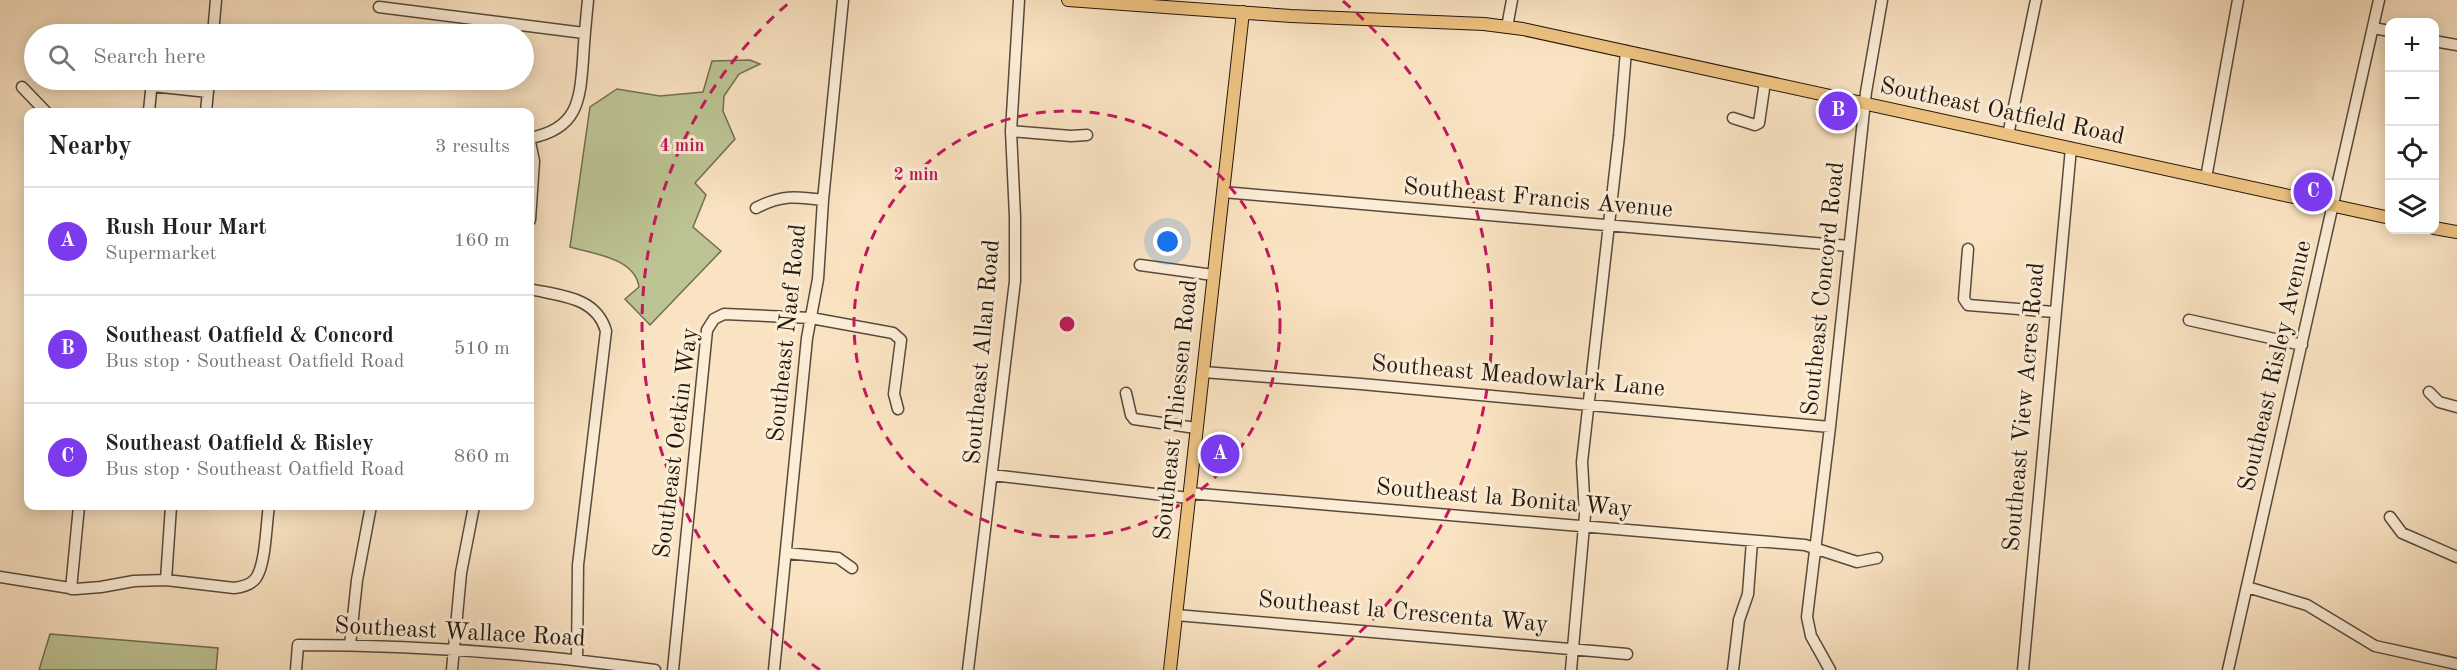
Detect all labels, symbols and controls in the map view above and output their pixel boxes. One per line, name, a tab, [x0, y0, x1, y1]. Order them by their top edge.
map controls	[2385, 18, 2439, 234]
button: +	[2385, 18, 2439, 72]
search box	[24, 24, 534, 90]
icon: search	[45, 41, 78, 74]
text: Search here	[93, 46, 206, 68]
button: −	[2385, 72, 2439, 126]
street label: Southeast Oatfield Road	[1877, 74, 2127, 150]
pin: B	[1818, 88, 1858, 134]
button: locate	[2385, 126, 2439, 180]
text: Nearby	[48, 134, 132, 160]
text: 3 results	[435, 137, 510, 157]
text: 4 min	[659, 137, 705, 155]
street label: Southeast Concord Road	[1799, 161, 1849, 417]
text: 2 min	[893, 166, 939, 184]
pin: C	[2294, 170, 2332, 214]
street label: Southeast Francis Avenue	[1402, 175, 1674, 223]
button: layers	[2385, 180, 2439, 234]
text: Rush Hour Mart	[105, 217, 266, 239]
street label: Southeast Naef Road	[765, 223, 811, 443]
your location	[1153, 227, 1182, 256]
text: A	[60, 231, 75, 251]
text: 160 m	[454, 231, 510, 251]
street label: Southeast Allan Road	[961, 238, 1005, 466]
street label: Southeast Risley Avenue	[2235, 238, 2317, 494]
text: Supermarket	[105, 244, 216, 264]
street label: Southeast View Acres Road	[2000, 261, 2050, 553]
street label: Southeast Thiessen Road	[1151, 278, 1203, 542]
centre of rings	[1057, 314, 1077, 334]
text: Southeast Oatfield & Concord	[105, 325, 394, 347]
street label: Southeast Oetkin Way	[651, 326, 703, 560]
text: B	[60, 339, 75, 359]
text: 510 m	[454, 339, 510, 359]
text: Bus stop · Southeast Oatfield Road	[105, 352, 404, 372]
street label: Southeast Meadowlark Lane	[1370, 352, 1666, 402]
pin: A	[1200, 432, 1240, 476]
text: Southeast Oatfield & Risley	[105, 433, 374, 455]
text: C	[61, 447, 74, 467]
text: 860 m	[454, 447, 510, 467]
text: Bus stop · Southeast Oatfield Road	[105, 460, 404, 480]
street label: Southeast la Bonita Way	[1375, 476, 1633, 522]
street label: Southeast la Crescenta Way	[1257, 588, 1549, 638]
street label: Southeast Wallace Road	[334, 614, 586, 652]

